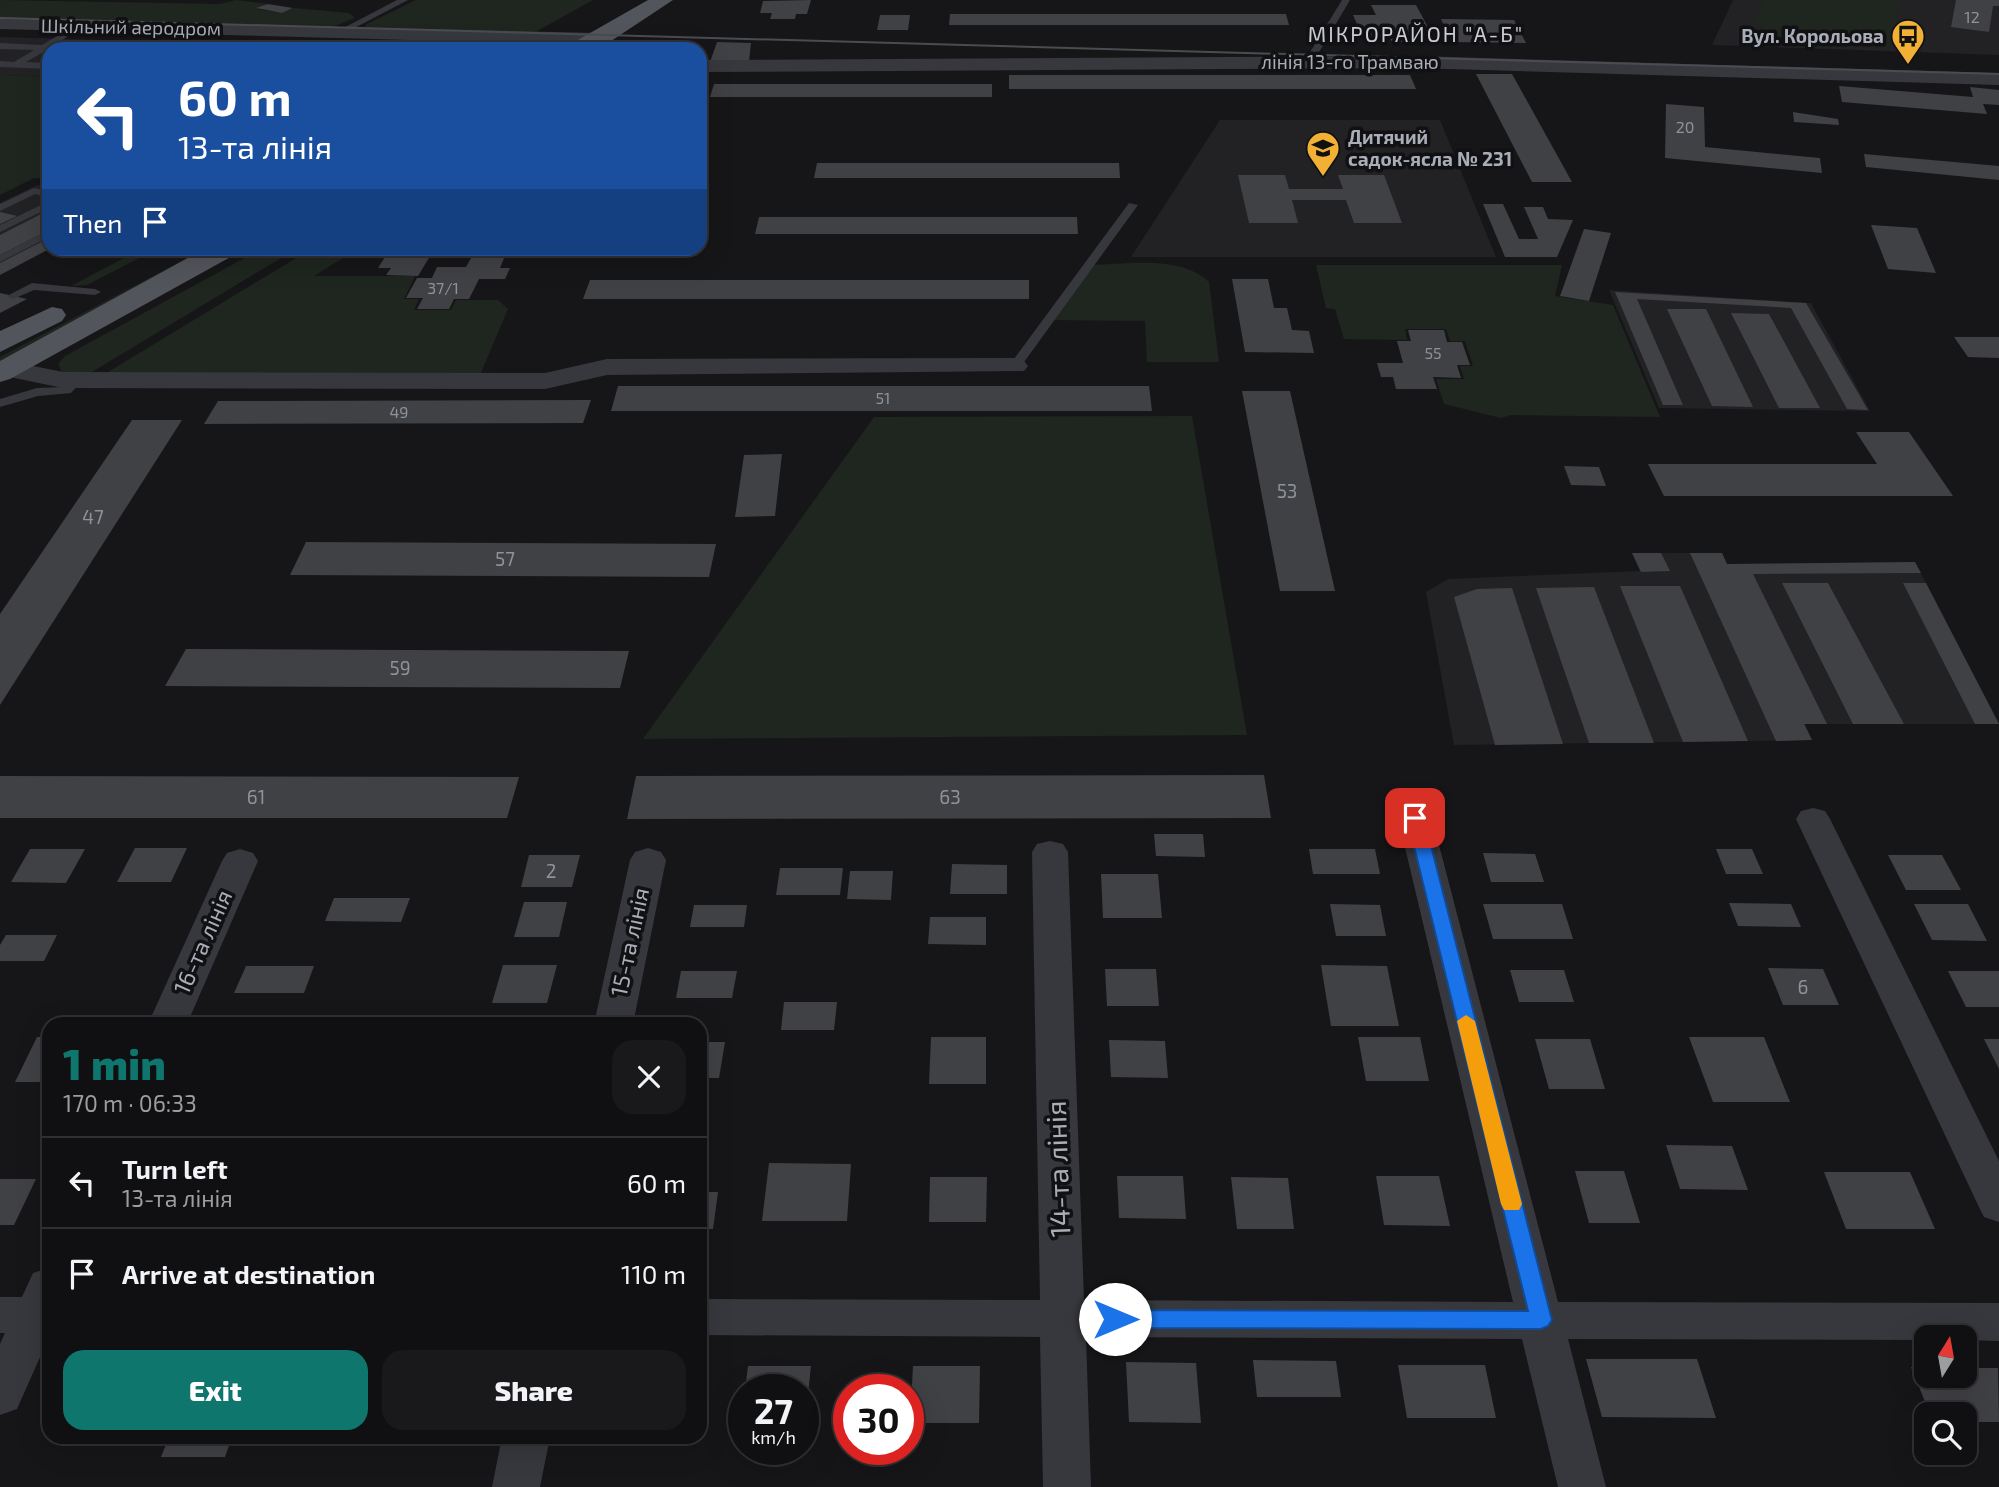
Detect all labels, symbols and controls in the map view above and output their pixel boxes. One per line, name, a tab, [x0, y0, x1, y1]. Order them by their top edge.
house number: 12	[1964, 7, 1980, 26]
street label: Шкільний аеродром	[41, 13, 221, 40]
bus stop icon: Вул. Корольова	[1889, 17, 1927, 66]
district label: МІКРОРАЙОН "А-Б"	[1308, 21, 1524, 46]
place label: Вул. Корольова	[1741, 24, 1884, 47]
street label: лінія 13-го Трамваю	[1261, 50, 1439, 73]
text: 60 m	[178, 67, 292, 126]
icon: left	[63, 70, 154, 161]
house number: 20	[1676, 117, 1694, 136]
place label: Дитячий садок-ясла № 231	[1348, 125, 1512, 170]
text: 13-та лінія	[178, 127, 332, 165]
school or university icon: Дитячий садок-ясла № 231	[1304, 129, 1342, 178]
icon: arrive	[136, 203, 174, 241]
text: Then	[63, 207, 122, 238]
house number: 37/1	[427, 278, 459, 297]
house number: 55	[1424, 343, 1442, 362]
house number: 51	[876, 388, 890, 407]
house number: 49	[390, 402, 409, 421]
house number: 53	[1277, 479, 1297, 502]
house number: 47	[82, 505, 104, 528]
house number: 57	[495, 547, 515, 570]
house number: 59	[389, 656, 411, 679]
house number: 61	[247, 785, 265, 808]
house number: 63	[939, 785, 961, 808]
pin	[1385, 788, 1445, 848]
icon: arrive	[1396, 799, 1434, 837]
house number: 2	[546, 859, 556, 882]
street label: 16-та лінія	[167, 885, 237, 998]
street label: 15-та лінія	[604, 885, 654, 999]
house number: 6	[1798, 975, 1808, 998]
text: 1 min	[63, 1038, 166, 1088]
button: close	[612, 1040, 686, 1114]
text: 170 m · 06:33	[63, 1089, 197, 1117]
street label: 14-та лінія	[1038, 1100, 1076, 1238]
text: Turn left	[122, 1153, 228, 1184]
icon: left	[63, 1164, 101, 1202]
text: 60 m	[627, 1167, 686, 1198]
text: 13-та лінія	[122, 1184, 233, 1212]
icon: arrive	[63, 1255, 101, 1293]
text: Arrive at destination	[122, 1258, 375, 1289]
text: 110 m	[621, 1258, 686, 1289]
position arrow	[1078, 1282, 1152, 1356]
north arrow	[1914, 1325, 1978, 1388]
map controls	[1914, 1325, 1977, 1465]
button: Exit	[63, 1350, 368, 1430]
button: Share	[382, 1350, 686, 1430]
speed limit sign: 30	[833, 1374, 924, 1465]
text: 27	[754, 1389, 793, 1431]
button: search	[1914, 1402, 1977, 1465]
text: km/h	[751, 1426, 796, 1448]

